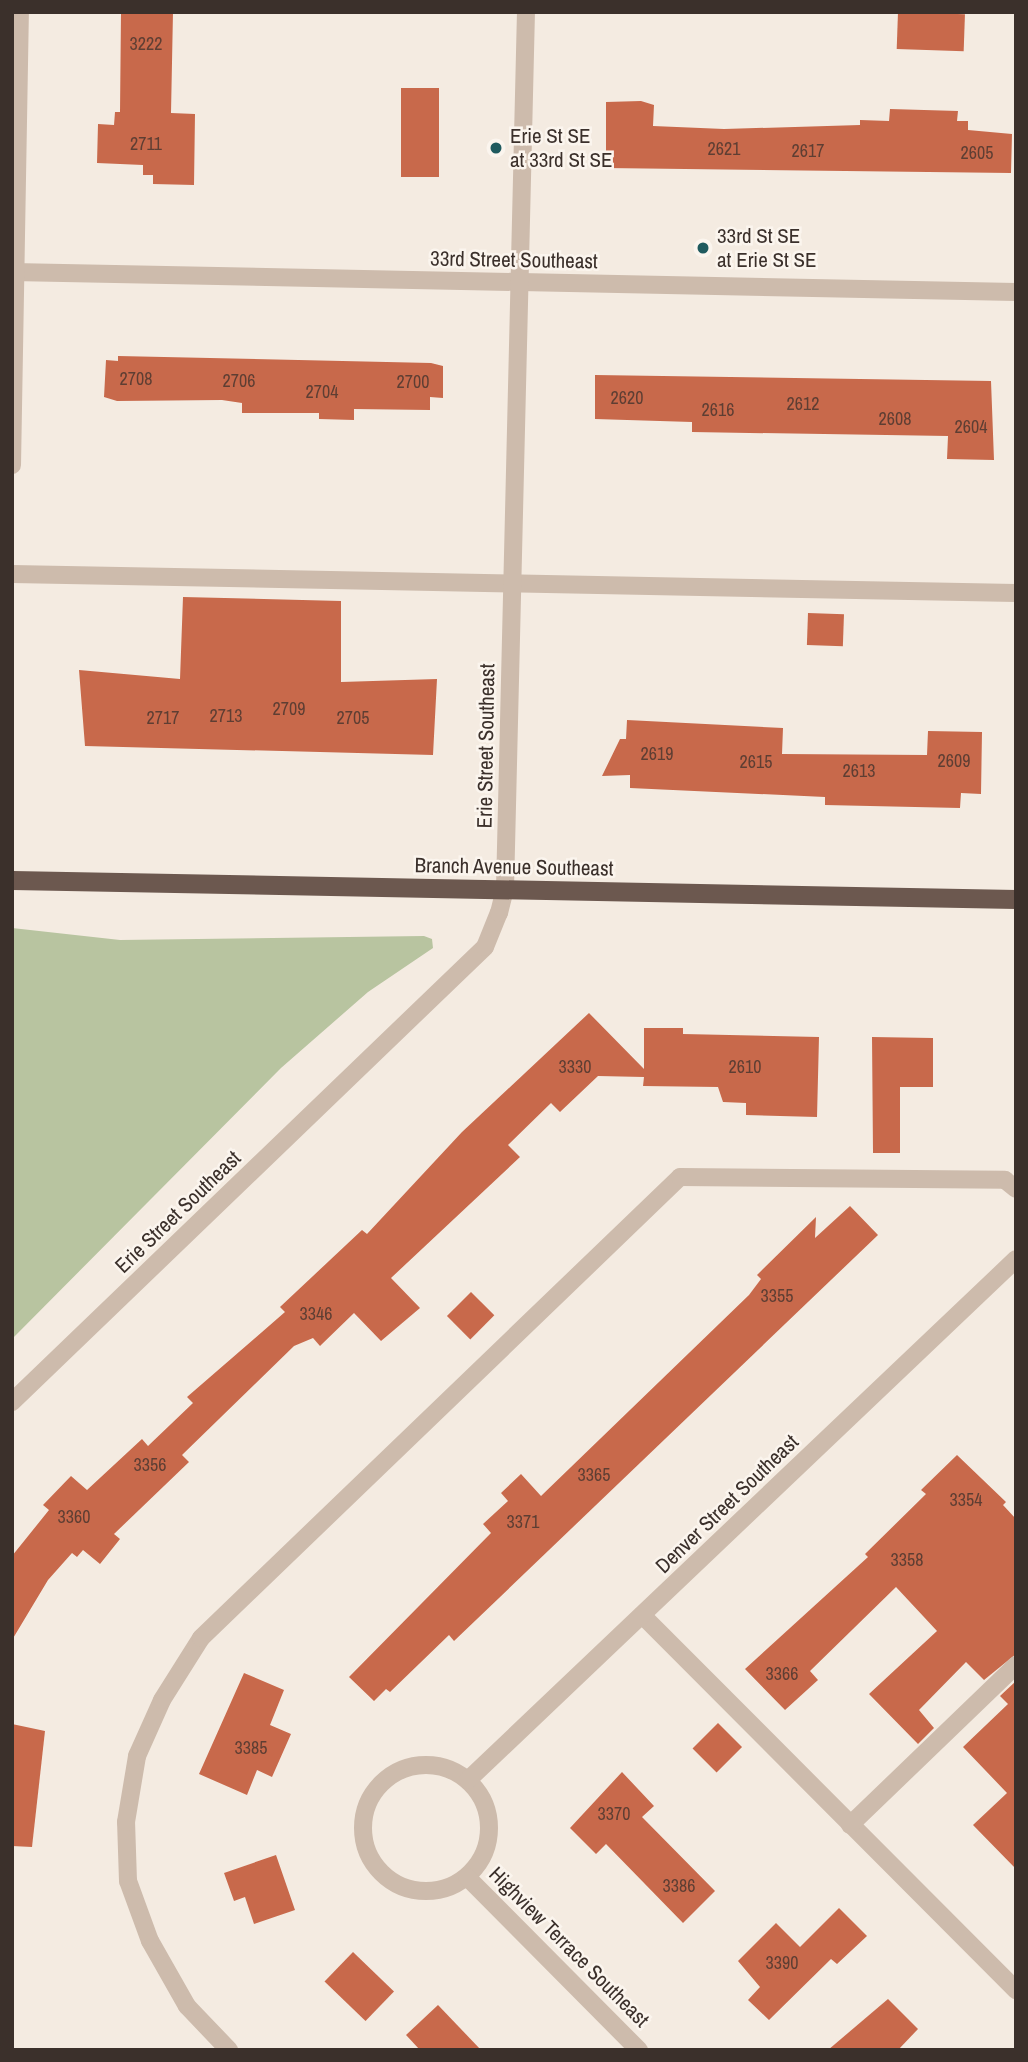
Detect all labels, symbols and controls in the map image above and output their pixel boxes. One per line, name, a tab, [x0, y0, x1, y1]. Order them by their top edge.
house number: 3222	[130, 33, 162, 55]
place label: Erie St SE at 33rd St SE	[510, 123, 612, 173]
house number: 2711	[130, 133, 162, 155]
house number: 2621	[708, 138, 740, 160]
marker: Erie St SE at 33rd St SE	[488, 140, 504, 156]
house number: 2617	[792, 140, 824, 162]
house number: 2605	[961, 142, 993, 164]
place label: 33rd St SE at Erie St SE	[717, 223, 817, 273]
marker: 33rd St SE at Erie St SE	[695, 240, 711, 256]
street label: 33rd Street Southeast	[430, 246, 598, 274]
house number: 2708	[120, 368, 152, 390]
house number: 2706	[223, 370, 255, 392]
house number: 2700	[397, 371, 429, 393]
house number: 2704	[306, 381, 338, 403]
house number: 2620	[611, 387, 643, 409]
house number: 2612	[787, 393, 819, 415]
house number: 2616	[702, 399, 734, 421]
house number: 2608	[879, 408, 911, 430]
house number: 2604	[955, 416, 987, 438]
street label: Erie Street Southeast	[472, 663, 500, 829]
house number: 2709	[273, 698, 305, 720]
house number: 2713	[210, 705, 242, 727]
house number: 2717	[147, 707, 179, 729]
house number: 2705	[337, 707, 369, 729]
house number: 2619	[641, 743, 673, 765]
house number: 2609	[938, 750, 970, 772]
house number: 2615	[740, 751, 772, 773]
house number: 2613	[843, 760, 875, 782]
street label: Branch Avenue Southeast	[414, 853, 614, 881]
house number: 3330	[559, 1056, 591, 1078]
house number: 2610	[729, 1056, 761, 1078]
street label: Erie Street Southeast	[110, 1146, 246, 1278]
house number: 3355	[761, 1285, 793, 1307]
house number: 3346	[300, 1303, 332, 1325]
street label: Denver Street Southeast	[650, 1429, 804, 1579]
house number: 3356	[134, 1454, 166, 1476]
house number: 3365	[578, 1464, 610, 1486]
house number: 3354	[950, 1489, 982, 1511]
house number: 3360	[58, 1506, 90, 1528]
house number: 3371	[507, 1511, 539, 1533]
house number: 3358	[891, 1549, 923, 1571]
house number: 3366	[766, 1663, 798, 1685]
house number: 3385	[235, 1737, 267, 1759]
house number: 3370	[598, 1803, 630, 1825]
street label: Highview Terrace Southeast	[484, 1862, 654, 2032]
house number: 3386	[663, 1875, 695, 1897]
house number: 3390	[766, 1952, 798, 1974]

